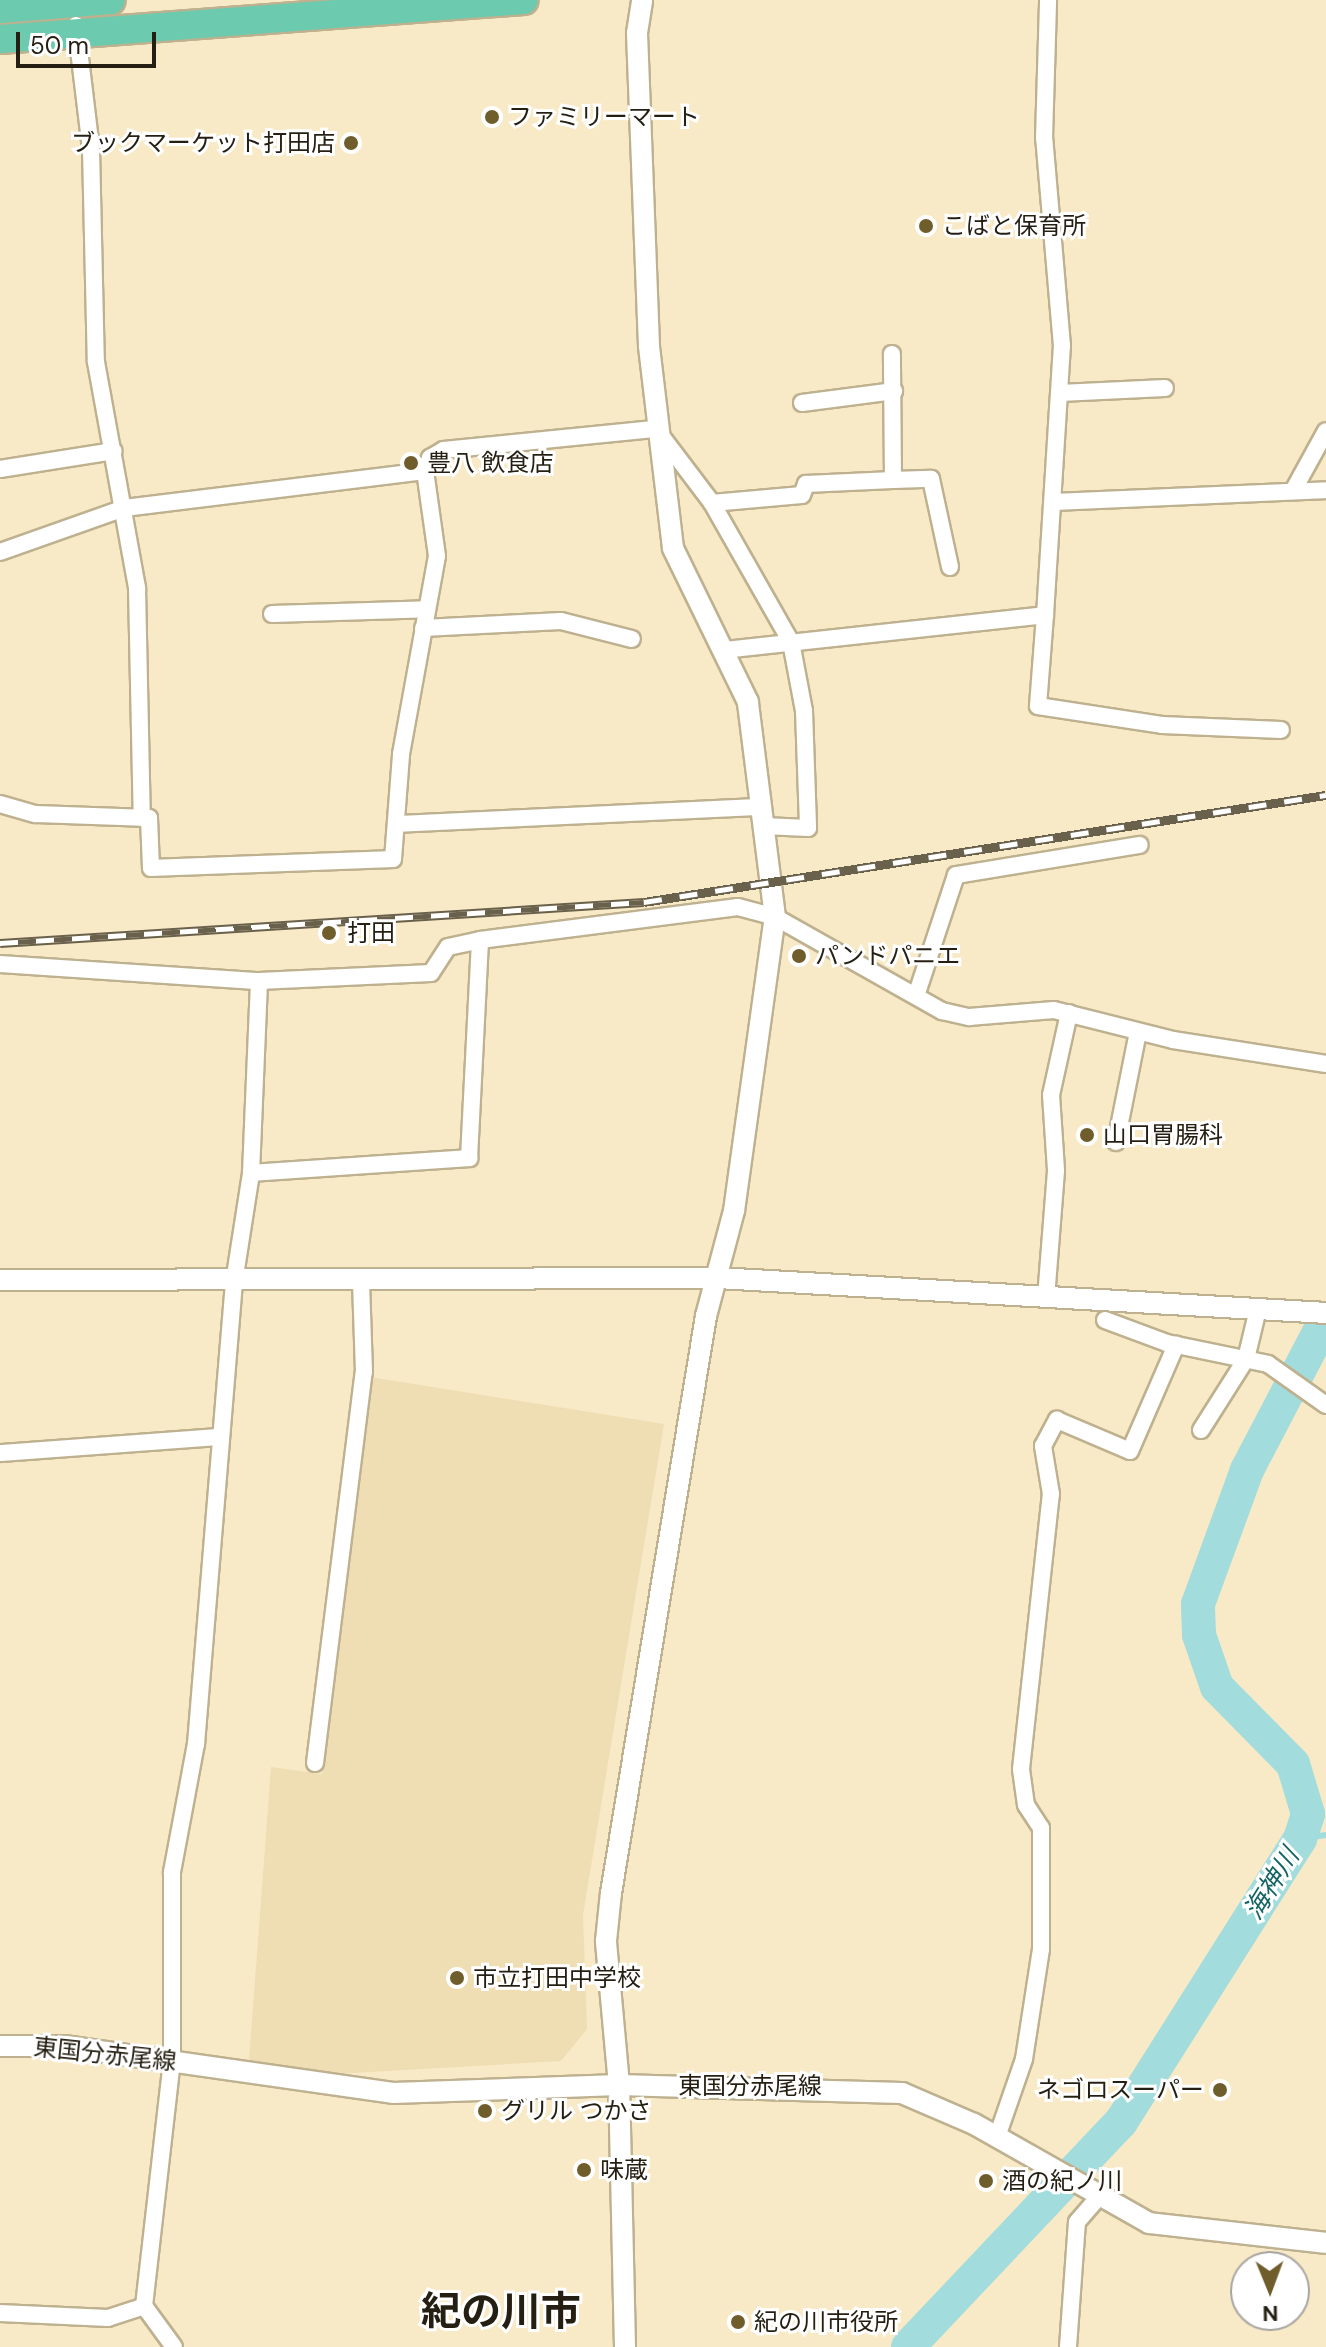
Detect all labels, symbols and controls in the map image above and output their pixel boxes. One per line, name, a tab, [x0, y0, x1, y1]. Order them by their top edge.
scale bar	[20, 16, 160, 66]
text: 50 m	[30, 30, 89, 61]
place label: ファミリーマート	[508, 103, 700, 131]
marker: ファミリーマート	[483, 108, 501, 126]
place label: ブックマーケット打田店	[71, 129, 335, 157]
marker: ブックマーケット打田店	[342, 134, 360, 152]
place label: こばと保育所	[942, 212, 1086, 240]
marker: こばと保育所	[917, 217, 935, 235]
place label: 豊八 飲食店	[427, 449, 553, 477]
marker: 豊八 飲食店	[402, 454, 420, 472]
place label: 打田	[347, 919, 395, 947]
marker: 打田	[318, 922, 340, 944]
place label: パンドパニエ	[815, 942, 959, 970]
marker: パンドパニエ	[790, 947, 808, 965]
place label: 山口胃腸科	[1103, 1121, 1223, 1149]
marker: 山口胃腸科	[1078, 1126, 1096, 1144]
water label: 海神川	[1238, 1843, 1306, 1925]
place label: 市立打田中学校	[473, 1964, 641, 1992]
marker: 市立打田中学校	[448, 1969, 466, 1987]
street label: 東国分赤尾線	[32, 2032, 178, 2076]
street label: 東国分赤尾線	[678, 2072, 822, 2100]
place label: ネゴロスーパー	[1036, 2076, 1204, 2104]
marker: ネゴロスーパー	[1211, 2081, 1229, 2099]
place label: グリル つかさ	[501, 2097, 651, 2125]
marker: グリル つかさ	[476, 2102, 494, 2120]
place label: 味蔵	[600, 2156, 648, 2184]
marker: 味蔵	[575, 2161, 593, 2179]
place label: 酒の紀ノ川	[1002, 2167, 1122, 2195]
marker: 酒の紀ノ川	[977, 2172, 995, 2190]
north arrow	[1230, 2251, 1310, 2331]
district label: 紀の川市	[421, 2287, 581, 2335]
text: N	[1262, 2299, 1279, 2328]
place label: 紀の川市役所	[754, 2308, 898, 2336]
marker: 紀の川市役所	[729, 2313, 747, 2331]

